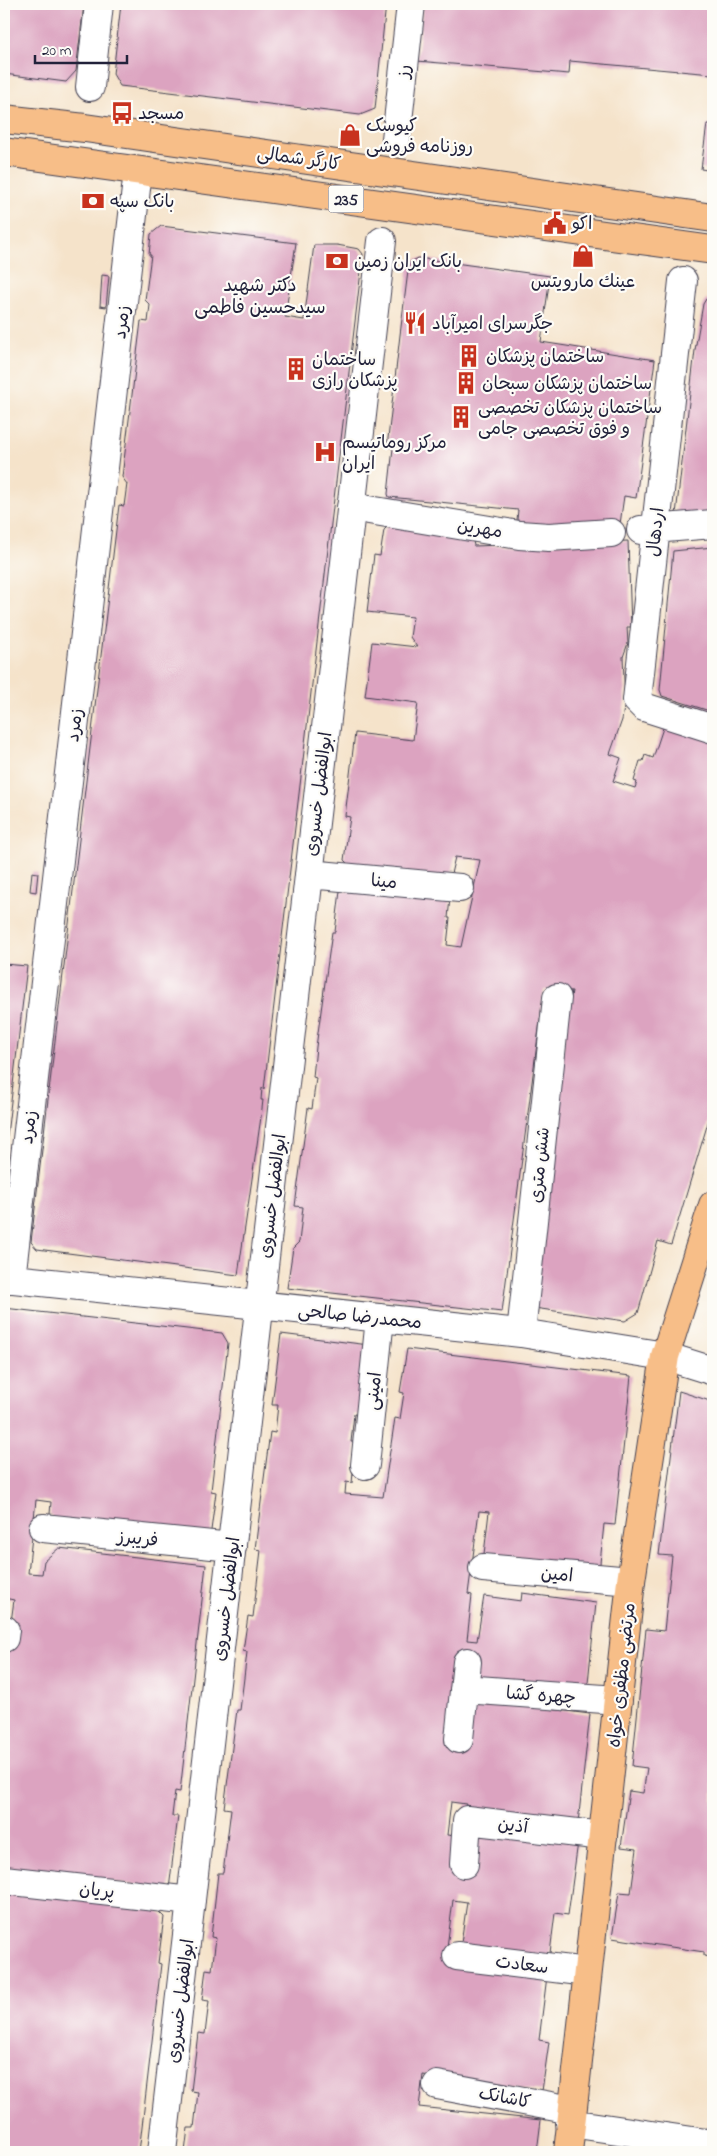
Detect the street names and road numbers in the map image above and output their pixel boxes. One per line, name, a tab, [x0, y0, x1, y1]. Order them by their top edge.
street label: رز	[391, 63, 419, 81]
street label: کارگر شمالی	[255, 141, 343, 179]
road number: 235	[328, 185, 364, 212]
street label: زمرد	[108, 304, 138, 341]
street label: اردهال	[641, 506, 672, 558]
street label: مهرین	[455, 514, 504, 546]
street label: زمرد	[61, 707, 91, 744]
street label: ابوالفضل خسروی	[299, 731, 341, 858]
street label: مینا	[370, 869, 398, 897]
street label: زمرد	[15, 1109, 45, 1146]
street label: شش متری	[524, 1126, 558, 1204]
street label: ابوالفضل خسروی	[253, 1133, 295, 1260]
street label: محمدرضا صالحی	[296, 1299, 423, 1337]
street label: امینی	[360, 1371, 390, 1412]
street label: فریبرز	[114, 1525, 159, 1555]
street label: ابوالفضل خسروی	[207, 1536, 249, 1663]
street label: امین	[540, 1562, 574, 1590]
street label: مرتضی مظفری خواه	[602, 1602, 644, 1749]
street label: چهره گشا	[505, 1682, 577, 1712]
street label: آذین	[496, 1812, 531, 1842]
street label: پریان	[78, 1877, 116, 1907]
street label: ابوالفضل خسروی	[161, 1938, 203, 2065]
street label: سعادت	[494, 1950, 550, 1982]
street label: کاشانک	[476, 2081, 533, 2117]

